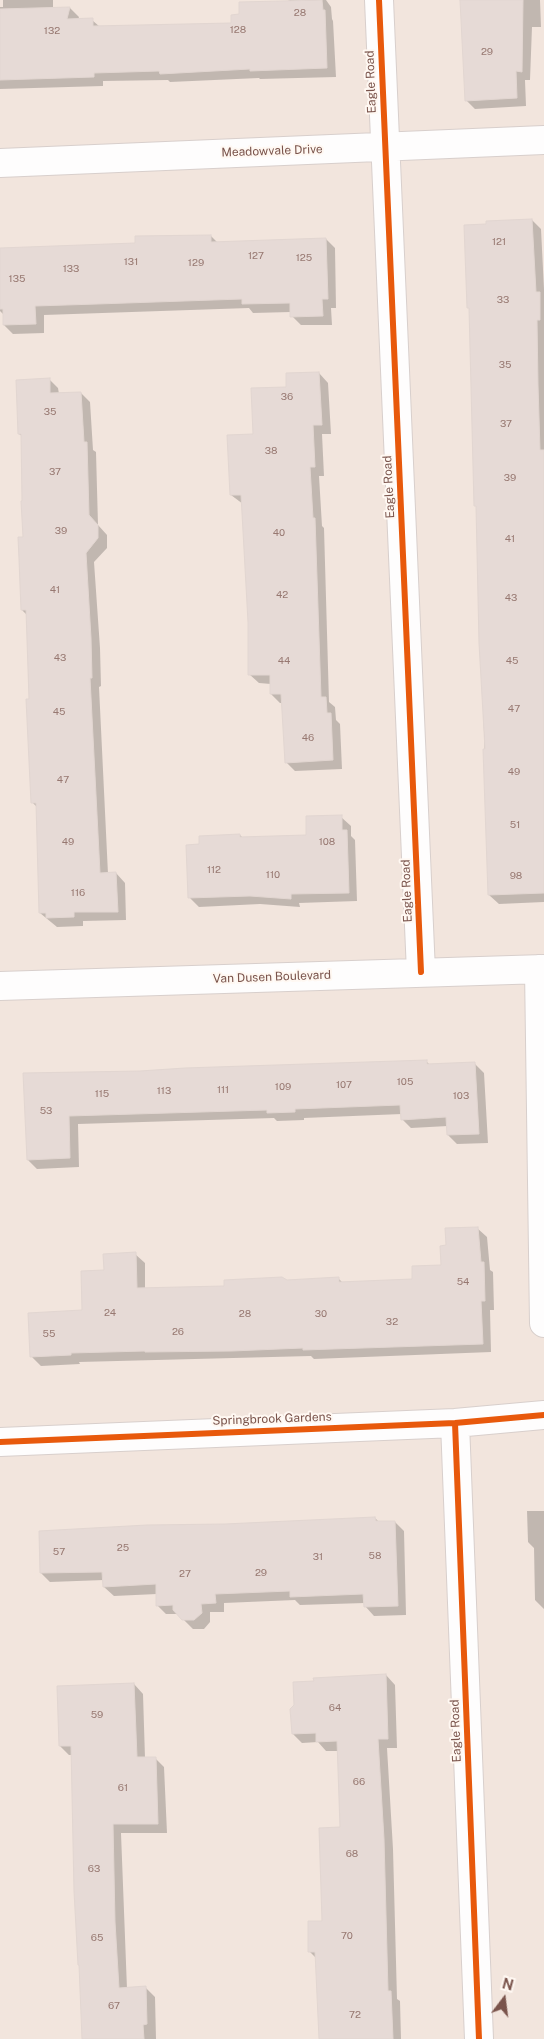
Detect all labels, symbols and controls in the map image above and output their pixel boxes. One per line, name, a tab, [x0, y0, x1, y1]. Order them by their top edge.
house number: 28	[294, 7, 306, 19]
house number: 128	[230, 24, 246, 36]
house number: 132	[44, 25, 60, 37]
house number: 29	[481, 46, 493, 58]
street label: Eagle Road	[363, 50, 379, 114]
street label: Meadowvale Drive	[221, 142, 323, 160]
house number: 121	[492, 236, 506, 248]
house number: 127	[248, 250, 264, 262]
house number: 125	[296, 252, 312, 264]
house number: 131	[124, 256, 138, 268]
house number: 129	[188, 257, 204, 269]
house number: 133	[63, 263, 79, 275]
house number: 135	[9, 273, 25, 285]
house number: 33	[497, 294, 509, 306]
house number: 35	[499, 359, 511, 371]
house number: 36	[281, 391, 293, 403]
house number: 35	[44, 406, 56, 418]
house number: 37	[500, 418, 512, 430]
house number: 38	[265, 445, 277, 457]
street label: Eagle Road	[380, 455, 398, 519]
house number: 37	[49, 466, 61, 478]
house number: 39	[504, 472, 516, 484]
house number: 39	[55, 525, 67, 537]
house number: 40	[273, 527, 285, 539]
house number: 41	[505, 533, 515, 545]
house number: 41	[50, 584, 60, 596]
house number: 42	[276, 589, 288, 601]
house number: 43	[505, 592, 517, 604]
house number: 43	[54, 652, 66, 664]
house number: 44	[278, 655, 290, 667]
house number: 45	[506, 655, 518, 667]
house number: 47	[508, 703, 520, 715]
house number: 45	[53, 706, 65, 718]
house number: 46	[302, 732, 314, 744]
house number: 49	[508, 766, 520, 778]
house number: 47	[57, 774, 69, 786]
house number: 51	[510, 819, 520, 831]
house number: 49	[62, 836, 74, 848]
house number: 108	[319, 836, 335, 848]
street label: Eagle Road	[399, 859, 415, 923]
house number: 112	[207, 864, 221, 876]
house number: 110	[266, 869, 280, 881]
house number: 98	[510, 870, 522, 882]
house number: 116	[71, 887, 85, 899]
street label: Van Dusen Boulevard	[213, 968, 331, 986]
house number: 105	[397, 1076, 413, 1088]
house number: 107	[336, 1079, 352, 1091]
house number: 109	[275, 1081, 291, 1093]
house number: 111	[217, 1084, 229, 1096]
house number: 113	[157, 1085, 171, 1097]
house number: 115	[95, 1088, 109, 1100]
house number: 103	[453, 1090, 469, 1102]
house number: 53	[40, 1105, 52, 1117]
house number: 54	[457, 1276, 469, 1288]
house number: 24	[104, 1307, 116, 1319]
house number: 28	[239, 1308, 251, 1320]
house number: 30	[315, 1308, 327, 1320]
house number: 32	[386, 1316, 398, 1328]
house number: 26	[172, 1326, 184, 1338]
house number: 55	[43, 1328, 55, 1340]
street label: Springbrook Gardens	[212, 1410, 332, 1428]
house number: 25	[117, 1542, 129, 1554]
house number: 57	[53, 1546, 65, 1558]
house number: 58	[369, 1550, 381, 1562]
house number: 31	[313, 1551, 323, 1563]
house number: 29	[255, 1567, 267, 1579]
house number: 27	[179, 1568, 191, 1580]
street label: Eagle Road	[448, 1699, 464, 1763]
house number: 64	[329, 1702, 341, 1714]
house number: 59	[91, 1709, 103, 1721]
house number: 66	[353, 1776, 365, 1788]
house number: 61	[118, 1782, 128, 1794]
house number: 68	[346, 1848, 358, 1860]
house number: 63	[88, 1863, 100, 1875]
house number: 70	[341, 1930, 353, 1942]
house number: 65	[91, 1932, 103, 1944]
north arrow	[479, 1974, 529, 2024]
text: N	[501, 1975, 515, 1994]
house number: 67	[108, 2000, 120, 2012]
house number: 72	[349, 2009, 361, 2021]

